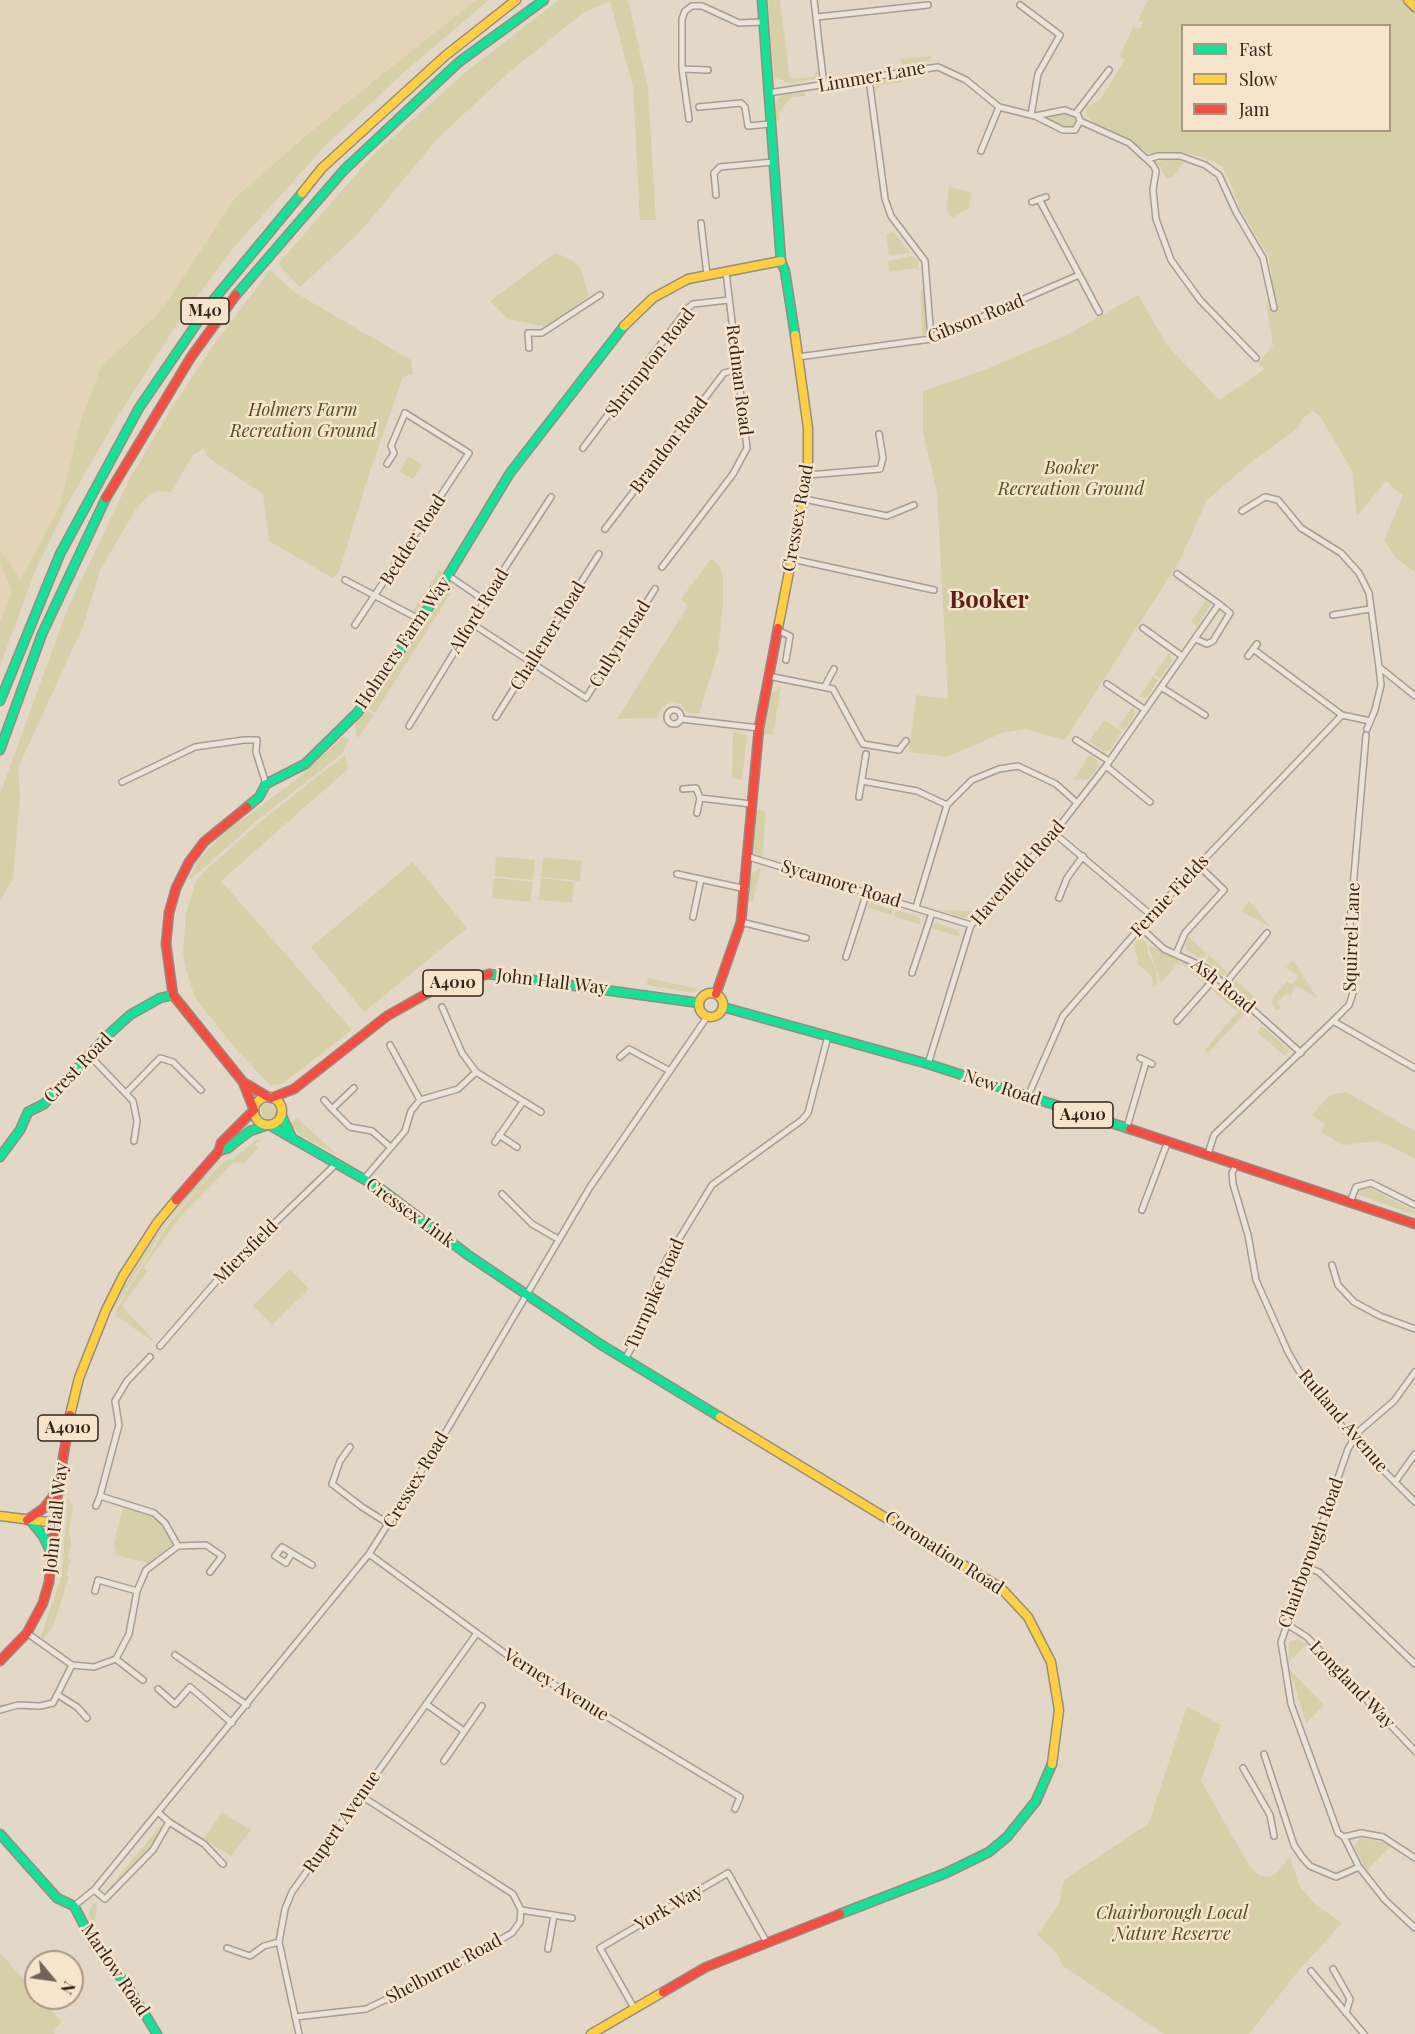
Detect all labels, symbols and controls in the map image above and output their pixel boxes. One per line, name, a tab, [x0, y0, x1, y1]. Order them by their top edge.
legend	[1181, 24, 1391, 132]
text: Fast	[1239, 37, 1272, 61]
street label: Limmer Lane	[817, 57, 927, 97]
text: Slow	[1239, 67, 1277, 91]
text: Jam	[1239, 97, 1269, 121]
street label: Gibson Road	[925, 290, 1027, 348]
road number: M40	[181, 298, 229, 324]
street label: Shrimpton Road	[601, 304, 699, 422]
street label: Redman Road	[721, 323, 757, 437]
street label: Brandon Road	[626, 392, 712, 498]
park label: Holmers Farm Recreation Ground	[230, 399, 376, 442]
park label: Booker Recreation Ground	[998, 457, 1144, 500]
street label: Cressex Road	[778, 463, 818, 573]
street label: Bedder Road	[376, 491, 450, 589]
street label: Alford Road	[445, 565, 513, 657]
street label: Holmers Farm Way	[351, 573, 455, 713]
street label: Challener Road	[506, 578, 590, 694]
district label: Booker	[949, 587, 1029, 615]
street label: Cullyn Road	[585, 597, 655, 691]
street label: Havenfield Road	[967, 816, 1069, 930]
street label: Fernie Fields	[1126, 850, 1214, 942]
street label: Sycamore Road	[778, 855, 904, 913]
street label: Squirrel Lane	[1339, 882, 1365, 992]
street label: Ash Road	[1187, 954, 1259, 1018]
street label: John Hall Way	[495, 964, 609, 1000]
road number: A4010	[423, 970, 483, 996]
street label: Crest Road	[39, 1028, 117, 1108]
street label: New Road	[960, 1065, 1044, 1111]
road number: A4010	[1053, 1102, 1113, 1128]
street label: Cressex Link	[361, 1174, 459, 1252]
street label: Miersfield	[209, 1215, 283, 1289]
street label: Turnpike Road	[621, 1235, 689, 1353]
street label: Rutland Avenue	[1294, 1365, 1392, 1477]
road number: A4010	[38, 1415, 98, 1441]
street label: Cressex Road	[379, 1428, 453, 1532]
street label: John Hall Way	[39, 1461, 73, 1575]
street label: Chairborough Road	[1274, 1475, 1348, 1631]
street label: Coronation Road	[881, 1507, 1007, 1599]
street label: Longland Way	[1305, 1637, 1399, 1733]
street label: Verney Avenue	[499, 1644, 613, 1726]
street label: Rupert Avenue	[299, 1767, 385, 1877]
street label: York Way	[631, 1880, 707, 1936]
park label: Chairborough Local Nature Reserve	[1096, 1902, 1248, 1944]
street label: Marlow Road	[76, 1920, 154, 2020]
street label: Shelburne Road	[382, 1929, 506, 2009]
north arrow	[24, 1950, 84, 2010]
text: N	[56, 1978, 80, 1998]

